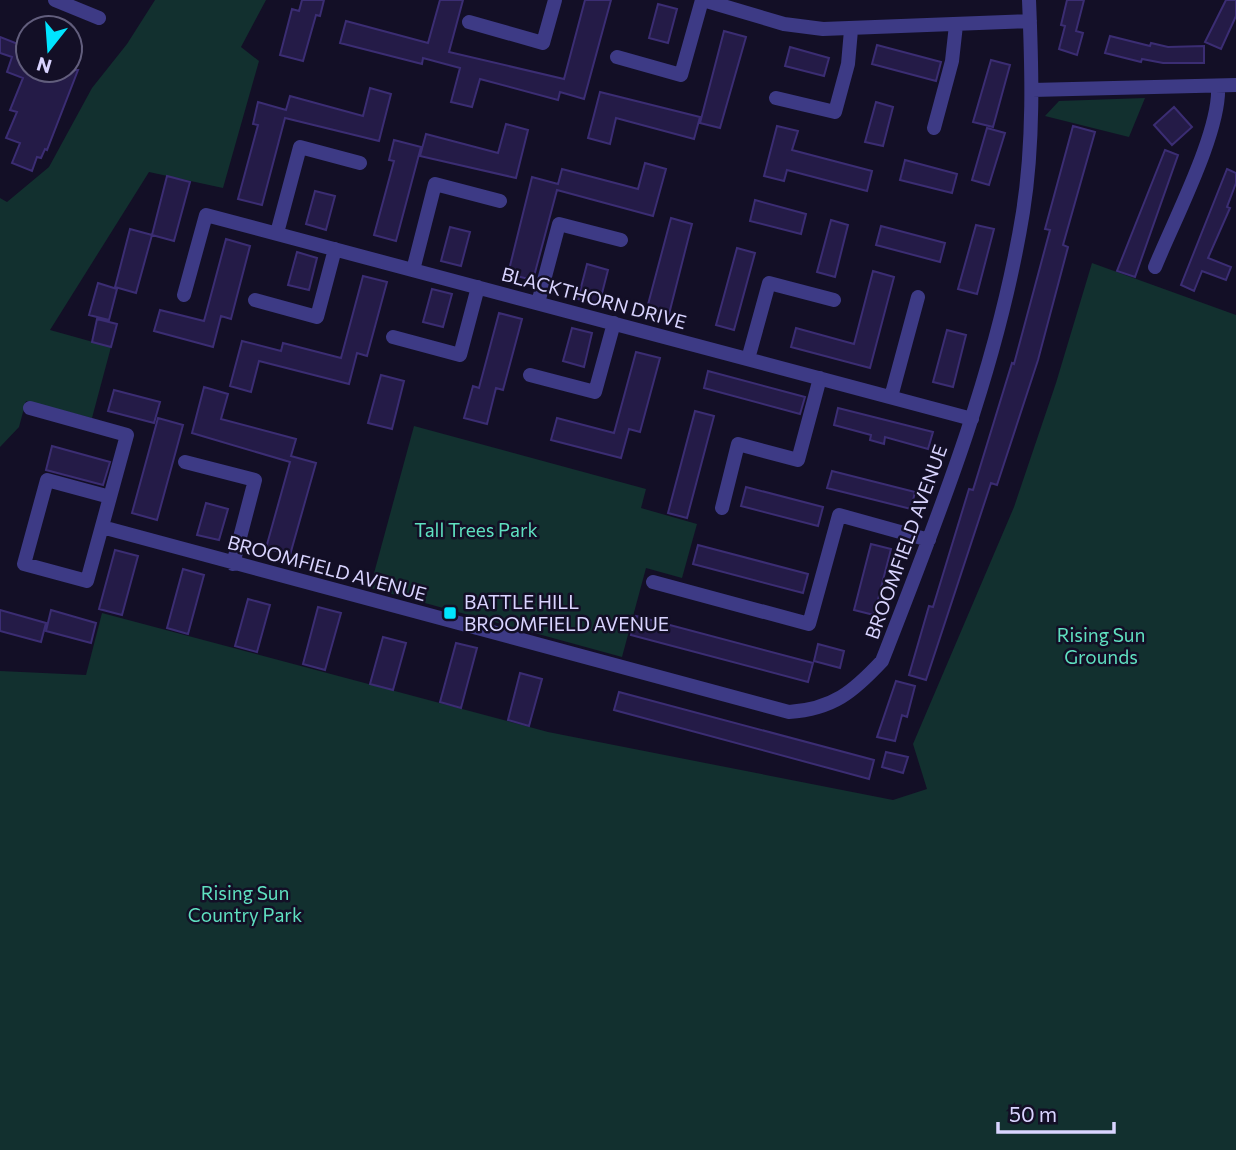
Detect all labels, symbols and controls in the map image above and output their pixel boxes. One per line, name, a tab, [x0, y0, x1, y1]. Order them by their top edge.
north arrow	[14, 14, 84, 84]
text: N	[34, 53, 54, 79]
street label: BLACKTHORN DRIVE	[499, 262, 689, 333]
street label: BROOMFIELD AVENUE	[860, 442, 951, 642]
park label: Tall Trees Park	[414, 518, 538, 541]
street label: BROOMFIELD AVENUE	[225, 530, 429, 605]
place label: BATTLE HILL BROOMFIELD AVENUE	[464, 590, 669, 635]
marker: BATTLE HILL BROOMFIELD AVENUE	[442, 605, 458, 621]
park label: Rising Sun Grounds	[1057, 623, 1145, 668]
park label: Rising Sun Country Park	[188, 881, 302, 926]
scale bar	[998, 1090, 1114, 1134]
text: 50 m	[1009, 1101, 1057, 1126]

